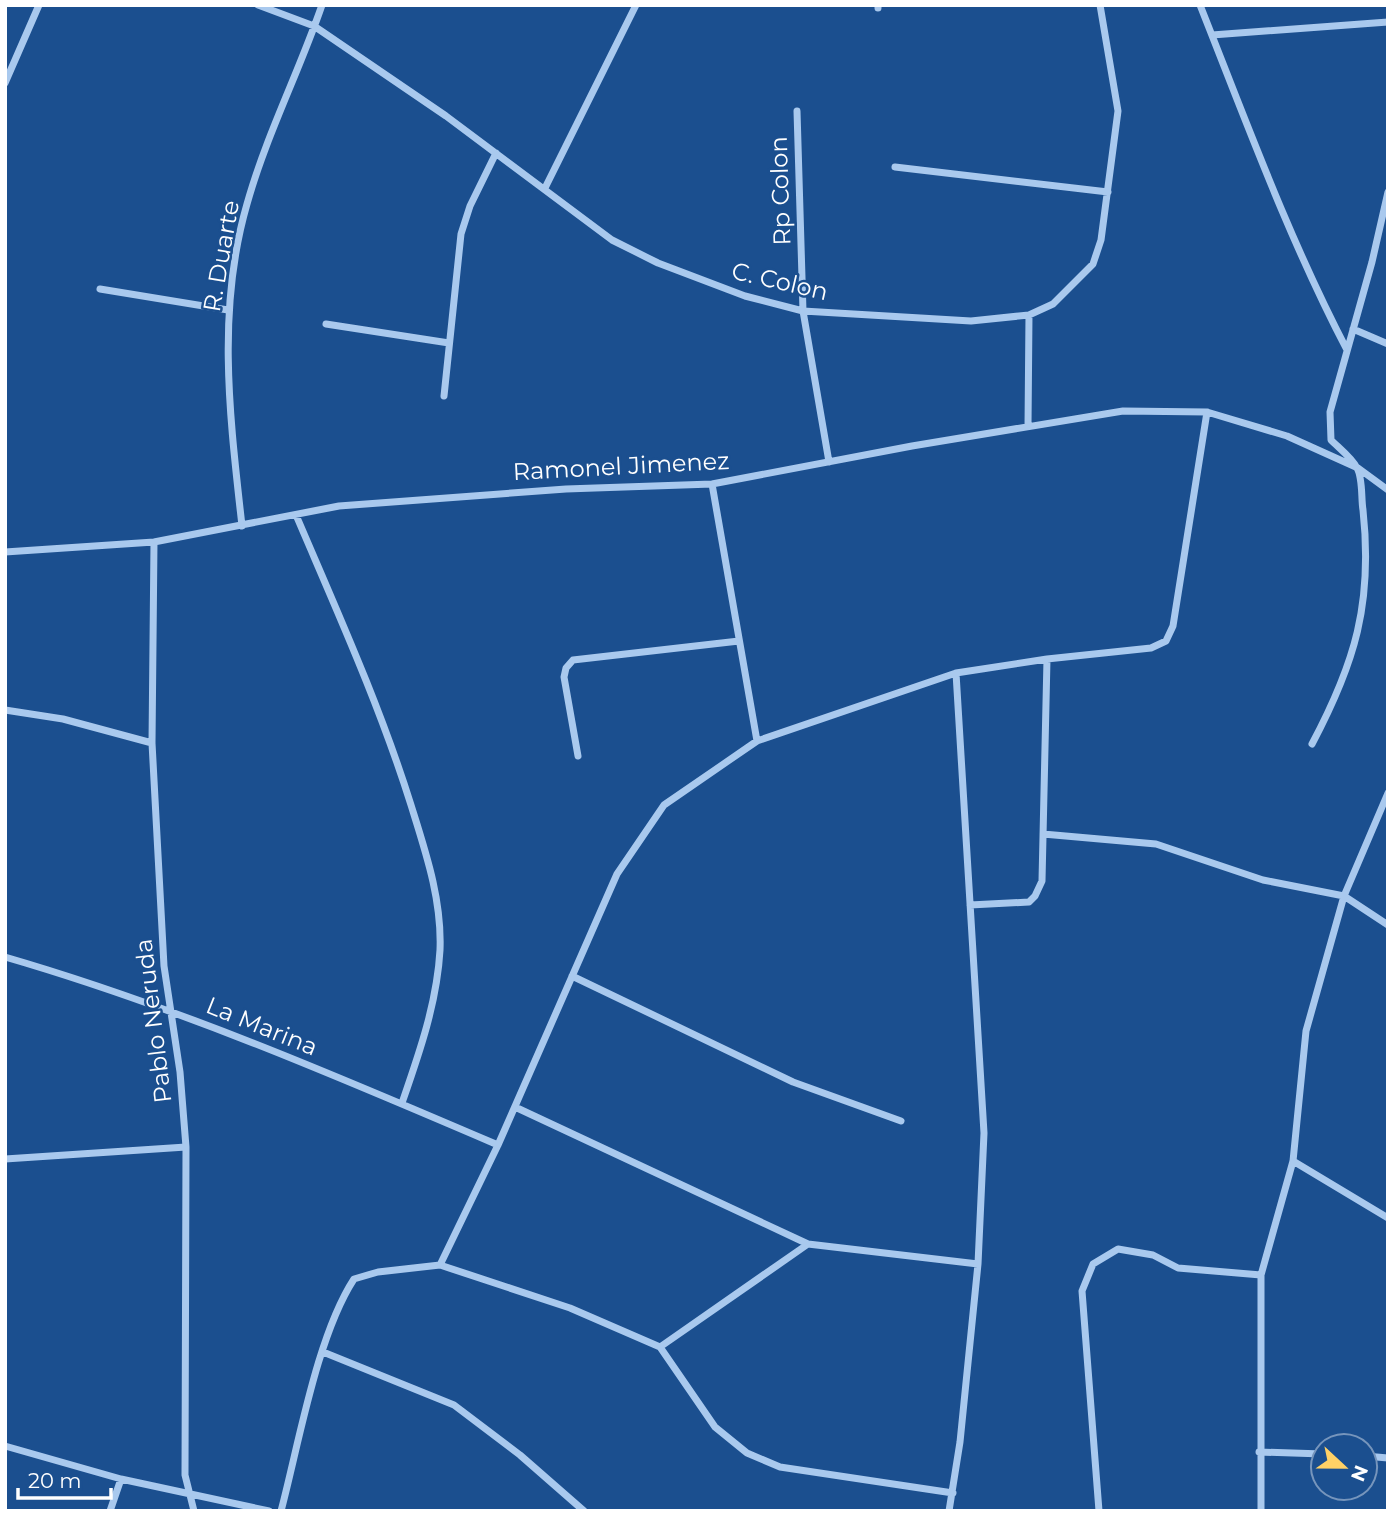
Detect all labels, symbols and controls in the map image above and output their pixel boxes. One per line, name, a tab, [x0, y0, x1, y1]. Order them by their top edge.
street label: Rp Colon	[764, 136, 796, 246]
street label: R. Duarte	[197, 198, 245, 314]
street label: C. Colon	[729, 256, 831, 306]
street label: Ramonel Jimenez	[512, 446, 730, 486]
street label: Pablo Neruda	[129, 937, 177, 1105]
street label: La Marina	[202, 990, 322, 1062]
north arrow	[1309, 1432, 1379, 1502]
scale bar	[18, 1456, 110, 1500]
text: N	[1346, 1462, 1373, 1485]
text: 20 m	[28, 1468, 82, 1493]

